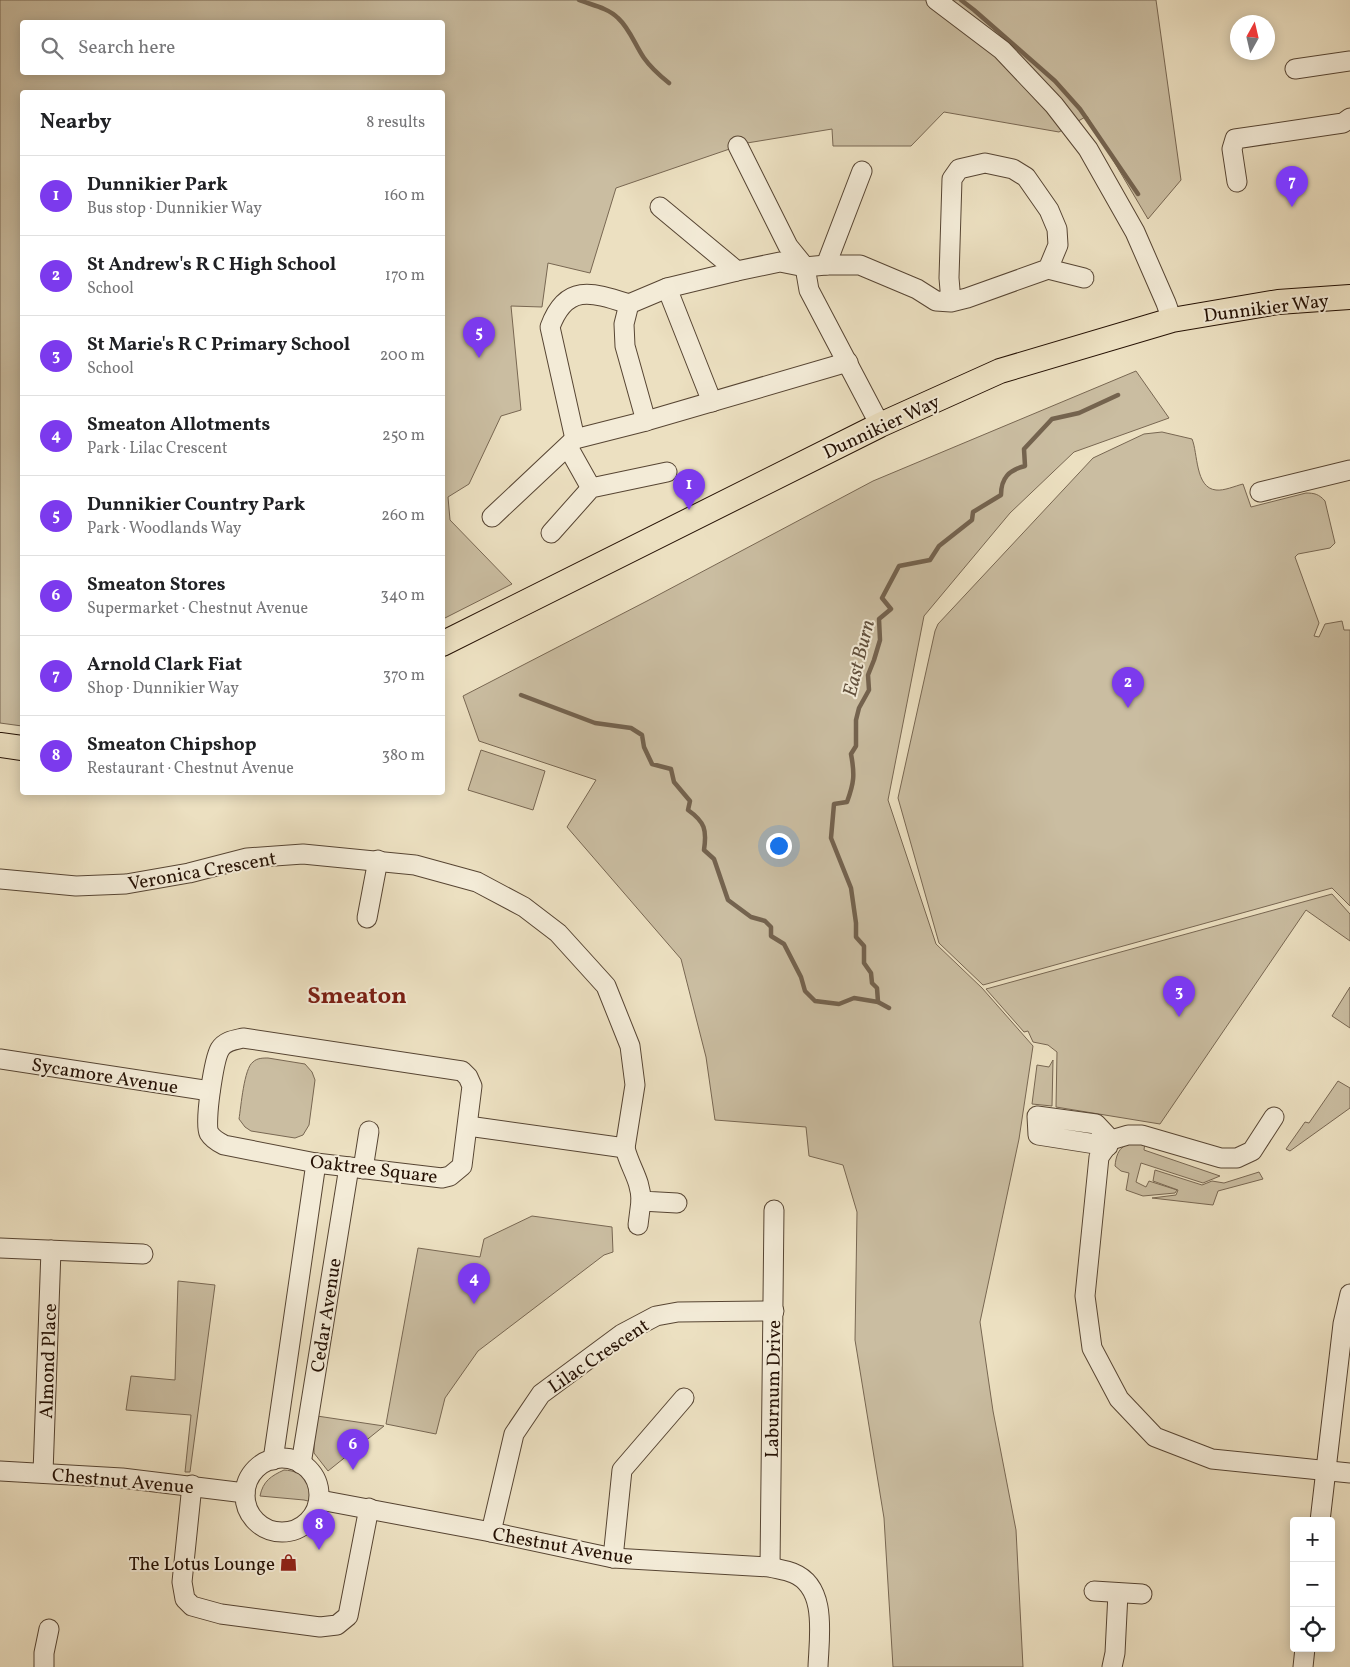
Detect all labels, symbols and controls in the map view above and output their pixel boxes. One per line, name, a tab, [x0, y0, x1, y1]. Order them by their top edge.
north arrow	[1230, 15, 1275, 60]
search box	[20, 20, 445, 75]
icon: search	[38, 34, 66, 62]
text: Search here	[78, 35, 175, 61]
text: Nearby	[40, 108, 111, 137]
text: 8 results	[366, 112, 425, 134]
pin: 7	[1276, 166, 1308, 207]
text: Dunnikier Park	[87, 172, 228, 198]
text: 1	[53, 185, 59, 207]
text: 160 m	[384, 185, 425, 207]
text: Bus stop · Dunnikier Way	[87, 198, 262, 220]
text: St Andrew's R C High School	[87, 252, 336, 278]
text: 2	[52, 265, 60, 287]
text: 170 m	[385, 265, 425, 287]
text: School	[87, 278, 134, 300]
street label: Dunnikier Way	[1202, 288, 1330, 330]
pin: 5	[463, 317, 495, 358]
text: St Marie's R C Primary School	[87, 332, 350, 358]
text: 3	[52, 345, 60, 367]
text: 200 m	[380, 345, 425, 367]
text: School	[87, 358, 134, 380]
street label: Dunnikier Way	[819, 389, 945, 466]
text: Smeaton Allotments	[87, 412, 270, 438]
text: 4	[51, 425, 61, 447]
text: 250 m	[382, 425, 425, 447]
text: Park · Lilac Crescent	[87, 438, 228, 460]
pin: 1	[673, 469, 705, 510]
text: Dunnikier Country Park	[87, 492, 305, 518]
text: 5	[52, 505, 60, 527]
text: 260 m	[381, 505, 425, 527]
text: Park · Woodlands Way	[87, 518, 242, 540]
text: Smeaton Stores	[87, 572, 226, 598]
text: 6	[52, 585, 60, 607]
text: 340 m	[381, 585, 425, 607]
text: Supermarket · Chestnut Avenue	[87, 598, 308, 620]
water label: East Burn	[837, 617, 883, 700]
text: Arnold Clark Fiat	[87, 652, 242, 678]
text: 7	[52, 665, 60, 687]
text: 370 m	[383, 665, 425, 687]
pin: 2	[1112, 667, 1144, 708]
text: Shop · Dunnikier Way	[87, 678, 239, 700]
text: Smeaton Chipshop	[87, 732, 257, 758]
text: 8	[52, 745, 60, 767]
text: 380 m	[382, 745, 425, 767]
text: Restaurant · Chestnut Avenue	[87, 758, 294, 780]
your location	[766, 833, 792, 859]
street label: Veronica Crescent	[126, 846, 279, 898]
pin: 3	[1163, 976, 1195, 1017]
district label: Smeaton	[307, 980, 407, 1014]
street label: Sycamore Avenue	[29, 1053, 180, 1101]
street label: Oaktree Square	[309, 1149, 439, 1191]
street label: Cedar Avenue	[305, 1256, 349, 1374]
pin: 4	[458, 1263, 490, 1304]
street label: Almond Place	[34, 1303, 64, 1419]
street label: Lilac Crescent	[543, 1313, 655, 1400]
street label: Laburnum Drive	[760, 1320, 788, 1458]
pin: 6	[337, 1429, 369, 1470]
street label: Chestnut Avenue	[51, 1463, 195, 1501]
pin: 8	[303, 1509, 335, 1550]
map controls	[1290, 1517, 1335, 1652]
button: +	[1290, 1517, 1335, 1562]
street label: Chestnut Avenue	[490, 1522, 635, 1572]
place label: The Lotus Lounge	[129, 1552, 275, 1578]
shop icon: The Lotus Lounge	[279, 1553, 299, 1573]
button: −	[1290, 1562, 1335, 1607]
button: locate	[1290, 1607, 1335, 1652]

